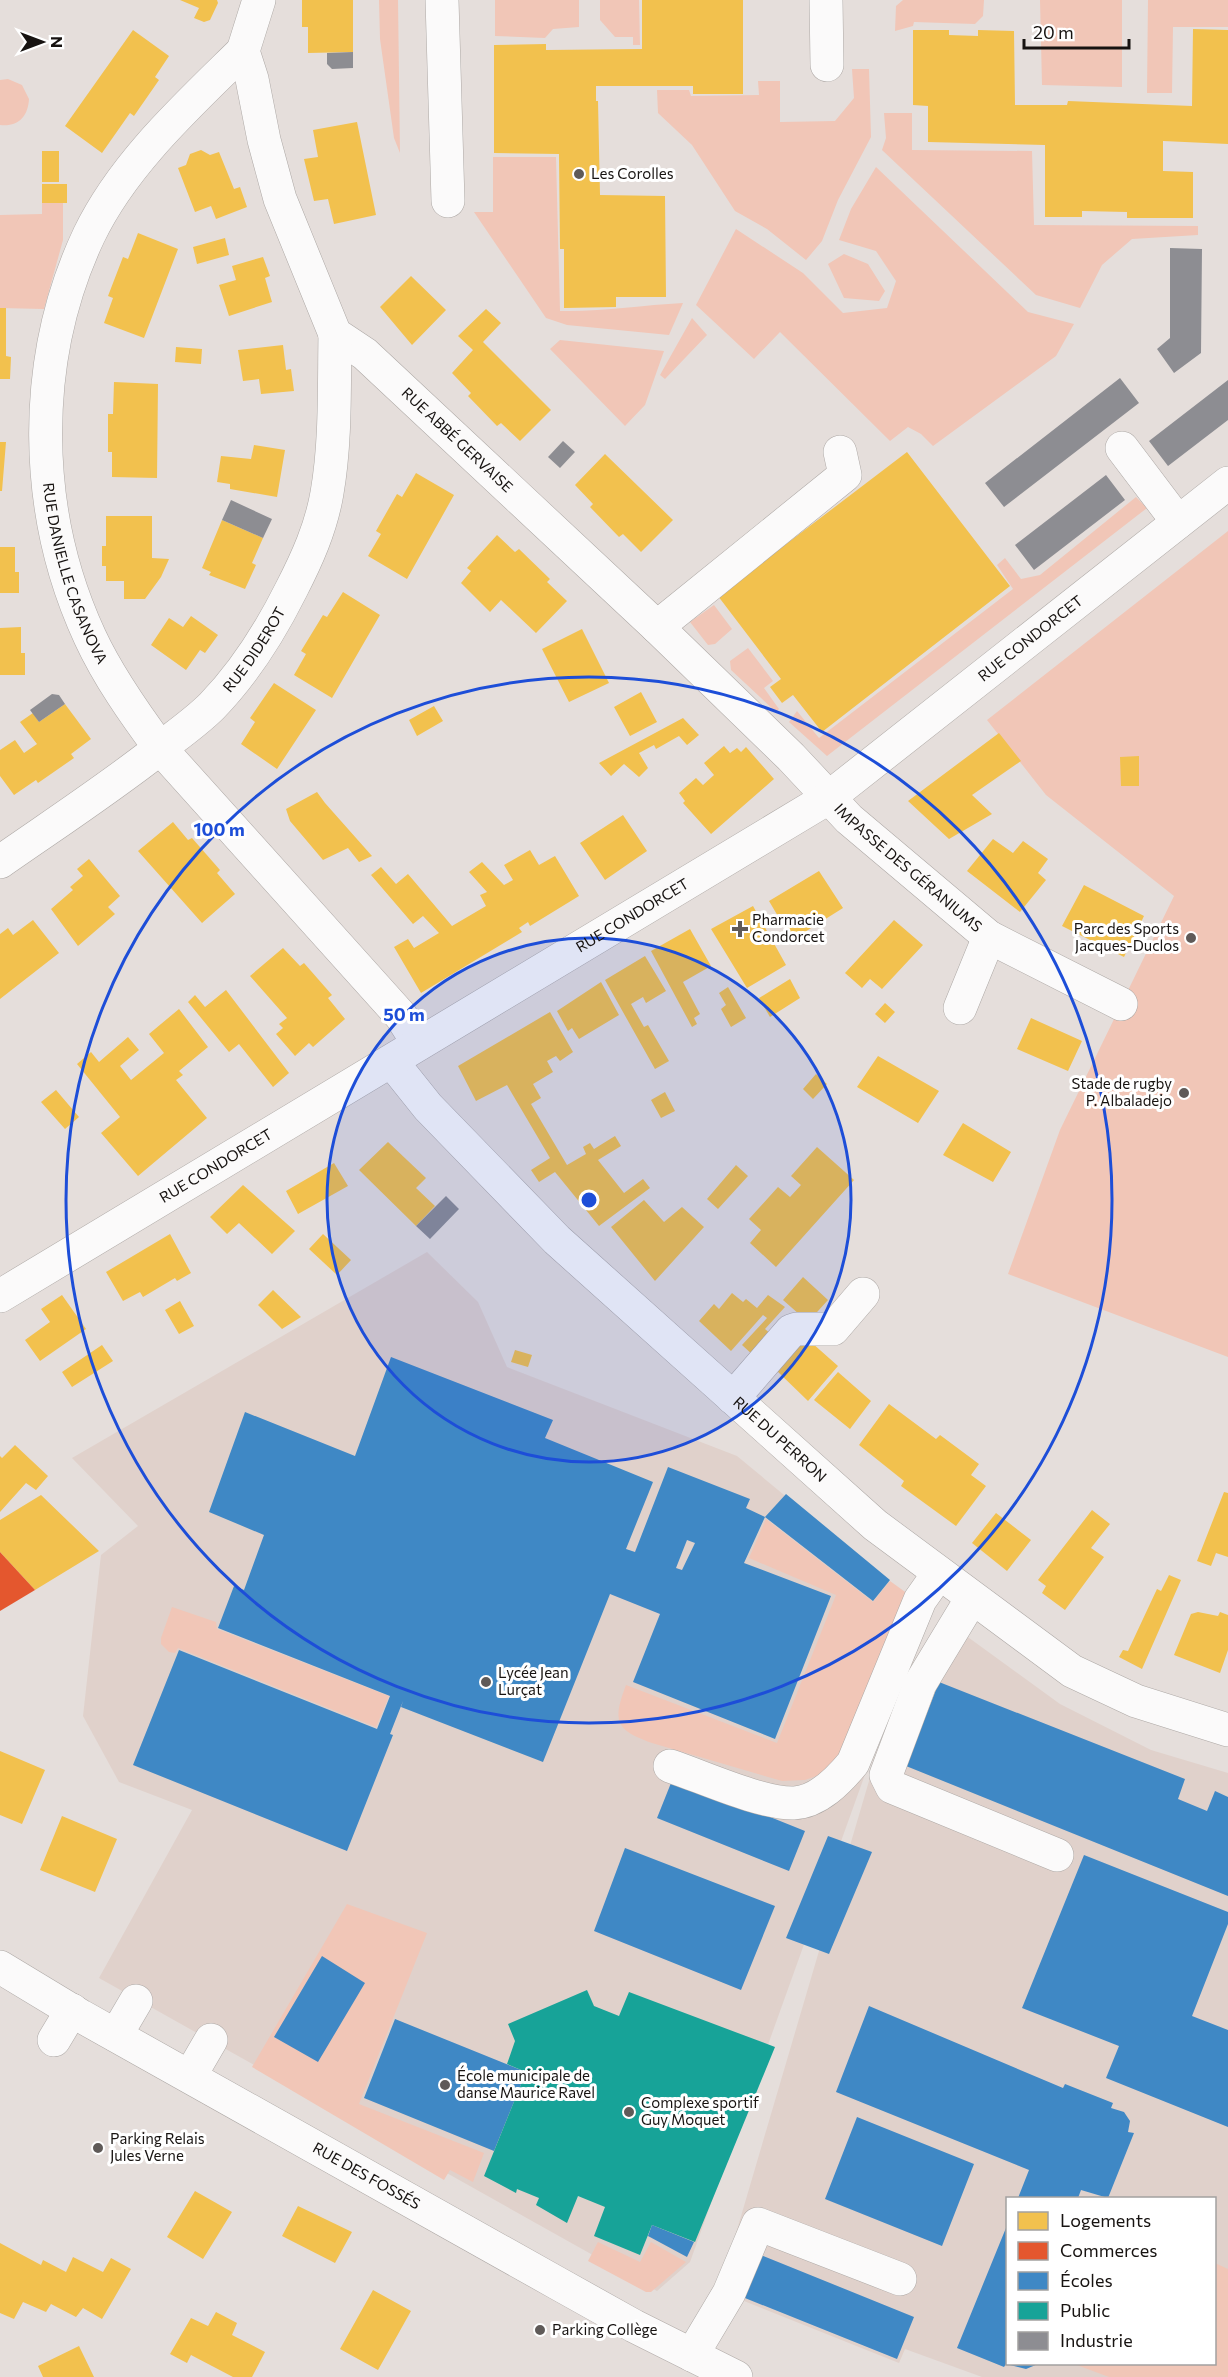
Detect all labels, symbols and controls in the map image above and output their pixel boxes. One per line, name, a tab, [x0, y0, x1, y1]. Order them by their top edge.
north arrow	[12, 12, 72, 72]
scale bar	[1024, 12, 1129, 50]
text: 20 m	[1033, 21, 1074, 43]
text: N	[48, 36, 67, 48]
place label: Les Corolles	[591, 164, 674, 182]
marker: Les Corolles	[572, 167, 586, 181]
street label: RUE ABBÉ GERVAISE	[399, 383, 517, 496]
street label: RUE DANIELLE CASANOVA	[40, 482, 112, 666]
street label: RUE CONDORCET	[974, 591, 1086, 684]
street label: RUE DIDEROT	[219, 603, 289, 696]
street label: IMPASSE DES GÉRANIUMS	[831, 799, 986, 935]
text: 100 m	[193, 818, 245, 840]
street label: RUE CONDORCET	[572, 874, 692, 956]
place label: Pharmacie Condorcet	[752, 910, 825, 945]
place label: Parc des Sports Jacques-Duclos	[1074, 919, 1179, 954]
marker: Pharmacie Condorcet	[733, 922, 747, 936]
marker: Parc des Sports Jacques-Duclos	[1184, 931, 1198, 945]
text: 50 m	[383, 1003, 425, 1025]
place label: Stade de rugby P. Albaladejo	[1072, 1074, 1172, 1109]
marker: Stade de rugby P. Albaladejo	[1177, 1086, 1191, 1100]
street label: RUE CONDORCET	[156, 1124, 275, 1206]
centre of rings	[579, 1190, 599, 1210]
street label: RUE DU PERRON	[730, 1392, 831, 1485]
place label: Lycée Jean Lurçat	[498, 1663, 569, 1698]
marker: Lycée Jean Lurçat	[479, 1675, 493, 1689]
place label: École municipale de danse Maurice Ravel	[457, 2065, 595, 2101]
marker: École municipale de danse Maurice Ravel	[438, 2078, 452, 2092]
place label: Complexe sportif Guy Moquet	[641, 2093, 759, 2128]
marker: Complexe sportif Guy Moquet	[622, 2105, 636, 2119]
place label: Parking Relais Jules Verne	[110, 2129, 205, 2164]
street label: RUE DES FOSSÉS	[310, 2138, 424, 2213]
marker: Parking Relais Jules Verne	[91, 2141, 105, 2155]
legend	[1006, 2197, 1216, 2365]
text: Logements	[1060, 2209, 1151, 2231]
text: Commerces	[1060, 2239, 1157, 2261]
text: Écoles	[1060, 2269, 1113, 2291]
text: Public	[1060, 2299, 1110, 2321]
place label: Parking Collège	[552, 2320, 658, 2338]
marker: Parking Collège	[533, 2323, 547, 2337]
text: Industrie	[1060, 2329, 1133, 2351]

